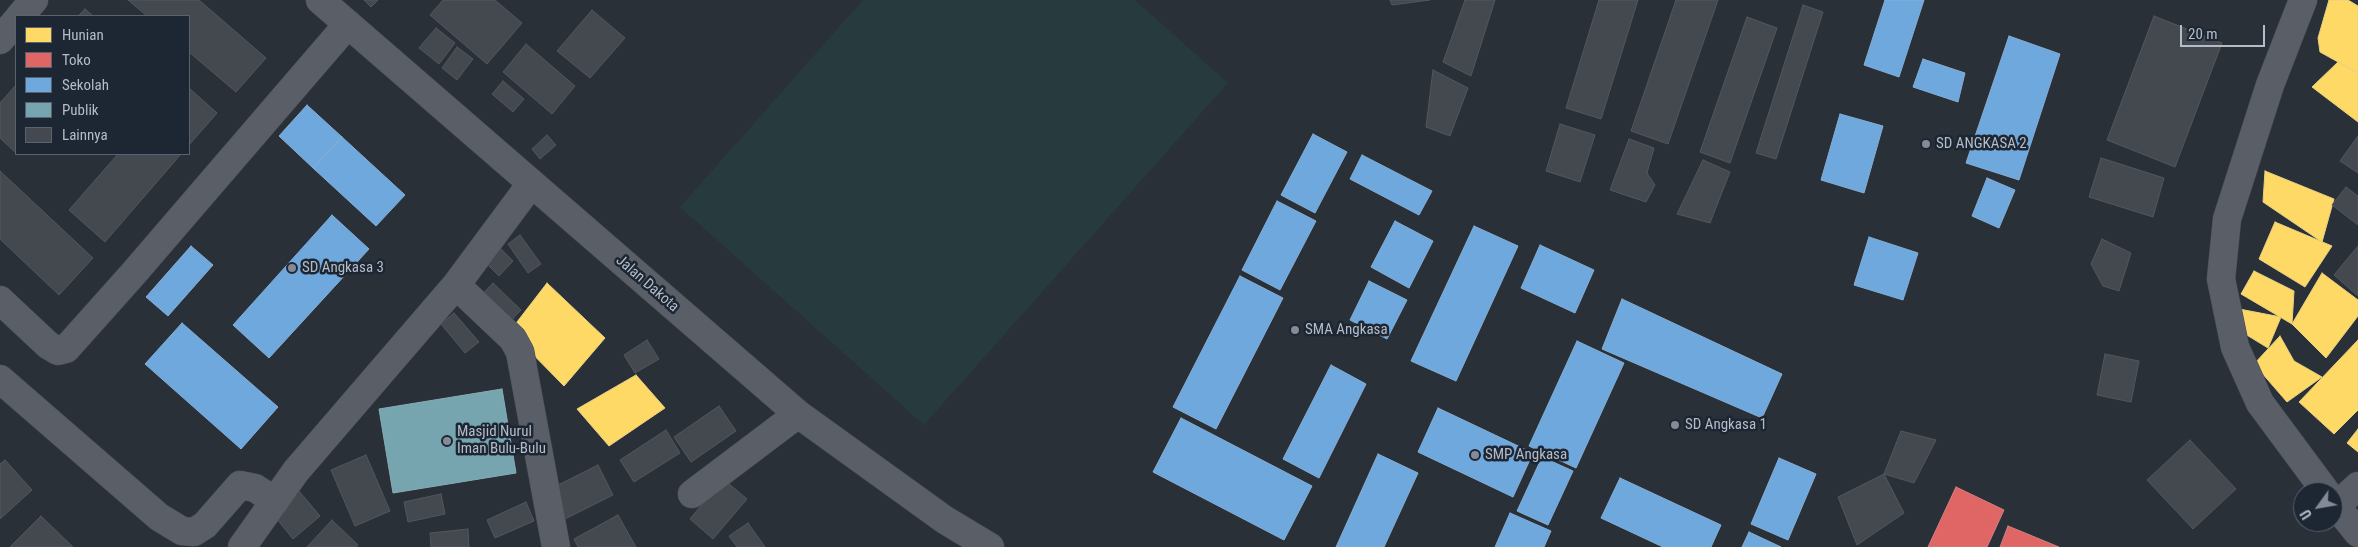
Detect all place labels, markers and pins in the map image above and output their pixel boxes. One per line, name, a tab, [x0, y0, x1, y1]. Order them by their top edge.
place label: SD ANGKASA 2	[1936, 135, 2027, 153]
marker: SD ANGKASA 2	[1920, 138, 1932, 150]
place label: SD Angkasa 3	[302, 259, 384, 277]
marker: SD Angkasa 3	[286, 262, 298, 274]
place label: SMA Angkasa	[1305, 321, 1388, 339]
marker: SMA Angkasa	[1289, 324, 1301, 336]
place label: SD Angkasa 1	[1685, 416, 1767, 434]
marker: SD Angkasa 1	[1669, 419, 1681, 431]
place label: Masjid Nurul Iman Bulu-Bulu	[457, 423, 546, 458]
marker: Masjid Nurul Iman Bulu-Bulu	[441, 435, 453, 447]
place label: SMP Angkasa	[1485, 446, 1567, 464]
marker: SMP Angkasa	[1469, 449, 1481, 461]

